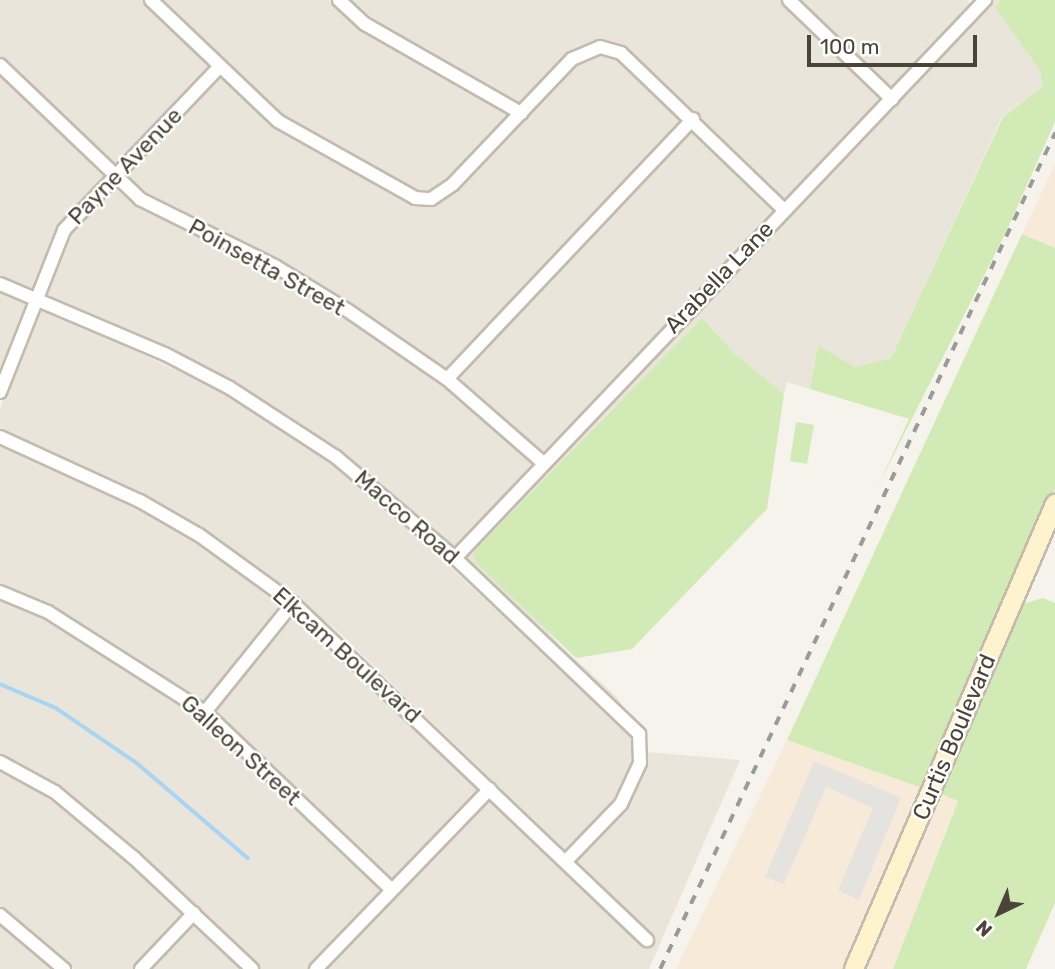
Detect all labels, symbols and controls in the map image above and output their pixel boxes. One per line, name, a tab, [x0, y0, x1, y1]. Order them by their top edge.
scale bar	[810, 21, 980, 65]
text: 100 m	[820, 34, 879, 59]
street label: Payne Avenue	[62, 101, 188, 231]
street label: Poinsetta Street	[184, 213, 350, 321]
street label: Arabella Lane	[659, 215, 779, 339]
street label: Macco Road	[349, 464, 465, 570]
street label: Elkcam Boulevard	[267, 581, 427, 729]
street label: Curtis Boulevard	[907, 650, 1001, 824]
street label: Galleon Street	[175, 689, 307, 811]
north arrow	[964, 878, 1034, 948]
text: N	[971, 915, 997, 941]

